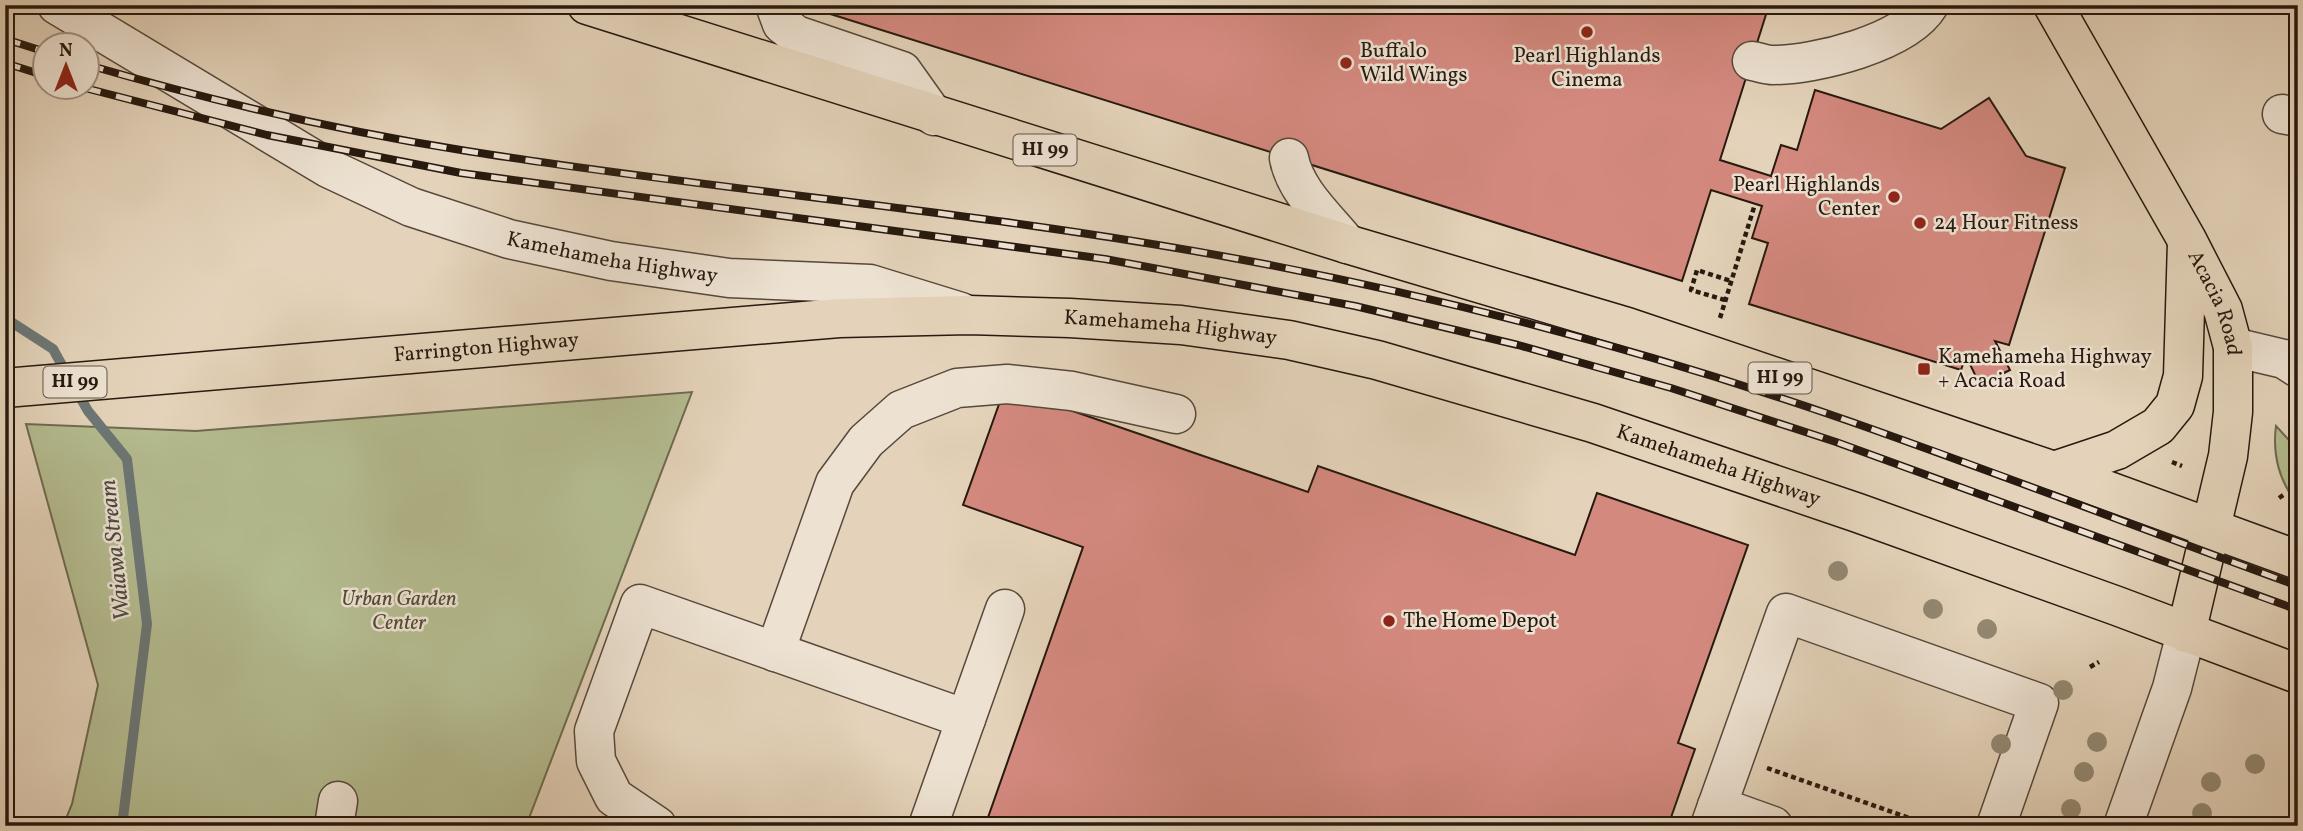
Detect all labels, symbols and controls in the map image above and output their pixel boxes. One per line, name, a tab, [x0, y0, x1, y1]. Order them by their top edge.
marker: Pearl Highlands Cinema	[1579, 24, 1595, 40]
north arrow	[32, 32, 102, 102]
place label: Buffalo Wild Wings	[1360, 37, 1467, 90]
text: N	[59, 38, 73, 64]
place label: Pearl Highlands Cinema	[1514, 42, 1660, 95]
marker: Buffalo Wild Wings	[1338, 55, 1354, 71]
road number: HI 99	[1014, 134, 1076, 166]
place label: Pearl Highlands Center	[1733, 171, 1880, 224]
marker: Pearl Highlands Center	[1886, 189, 1902, 205]
place label: 24 Hour Fitness	[1934, 209, 2079, 238]
marker: 24 Hour Fitness	[1912, 215, 1928, 231]
street label: Kamehameha Highway	[504, 224, 720, 291]
street label: Acacia Road	[2180, 245, 2248, 355]
street label: Kamehameha Highway	[1063, 303, 1280, 353]
street label: Farrington Highway	[393, 325, 581, 370]
place label: Kamehameha Highway + Acacia Road	[1938, 343, 2153, 396]
marker: Kamehameha Highway + Acacia Road	[1916, 361, 1932, 377]
road number: HI 99	[1748, 362, 1812, 394]
road number: HI 99	[43, 366, 106, 398]
street label: Kamehameha Highway	[1612, 417, 1825, 514]
water label: Waiawa Stream	[93, 478, 139, 622]
park label: Urban Garden Center	[341, 585, 457, 638]
place label: The Home Depot	[1403, 607, 1557, 636]
marker: The Home Depot	[1381, 613, 1397, 629]

